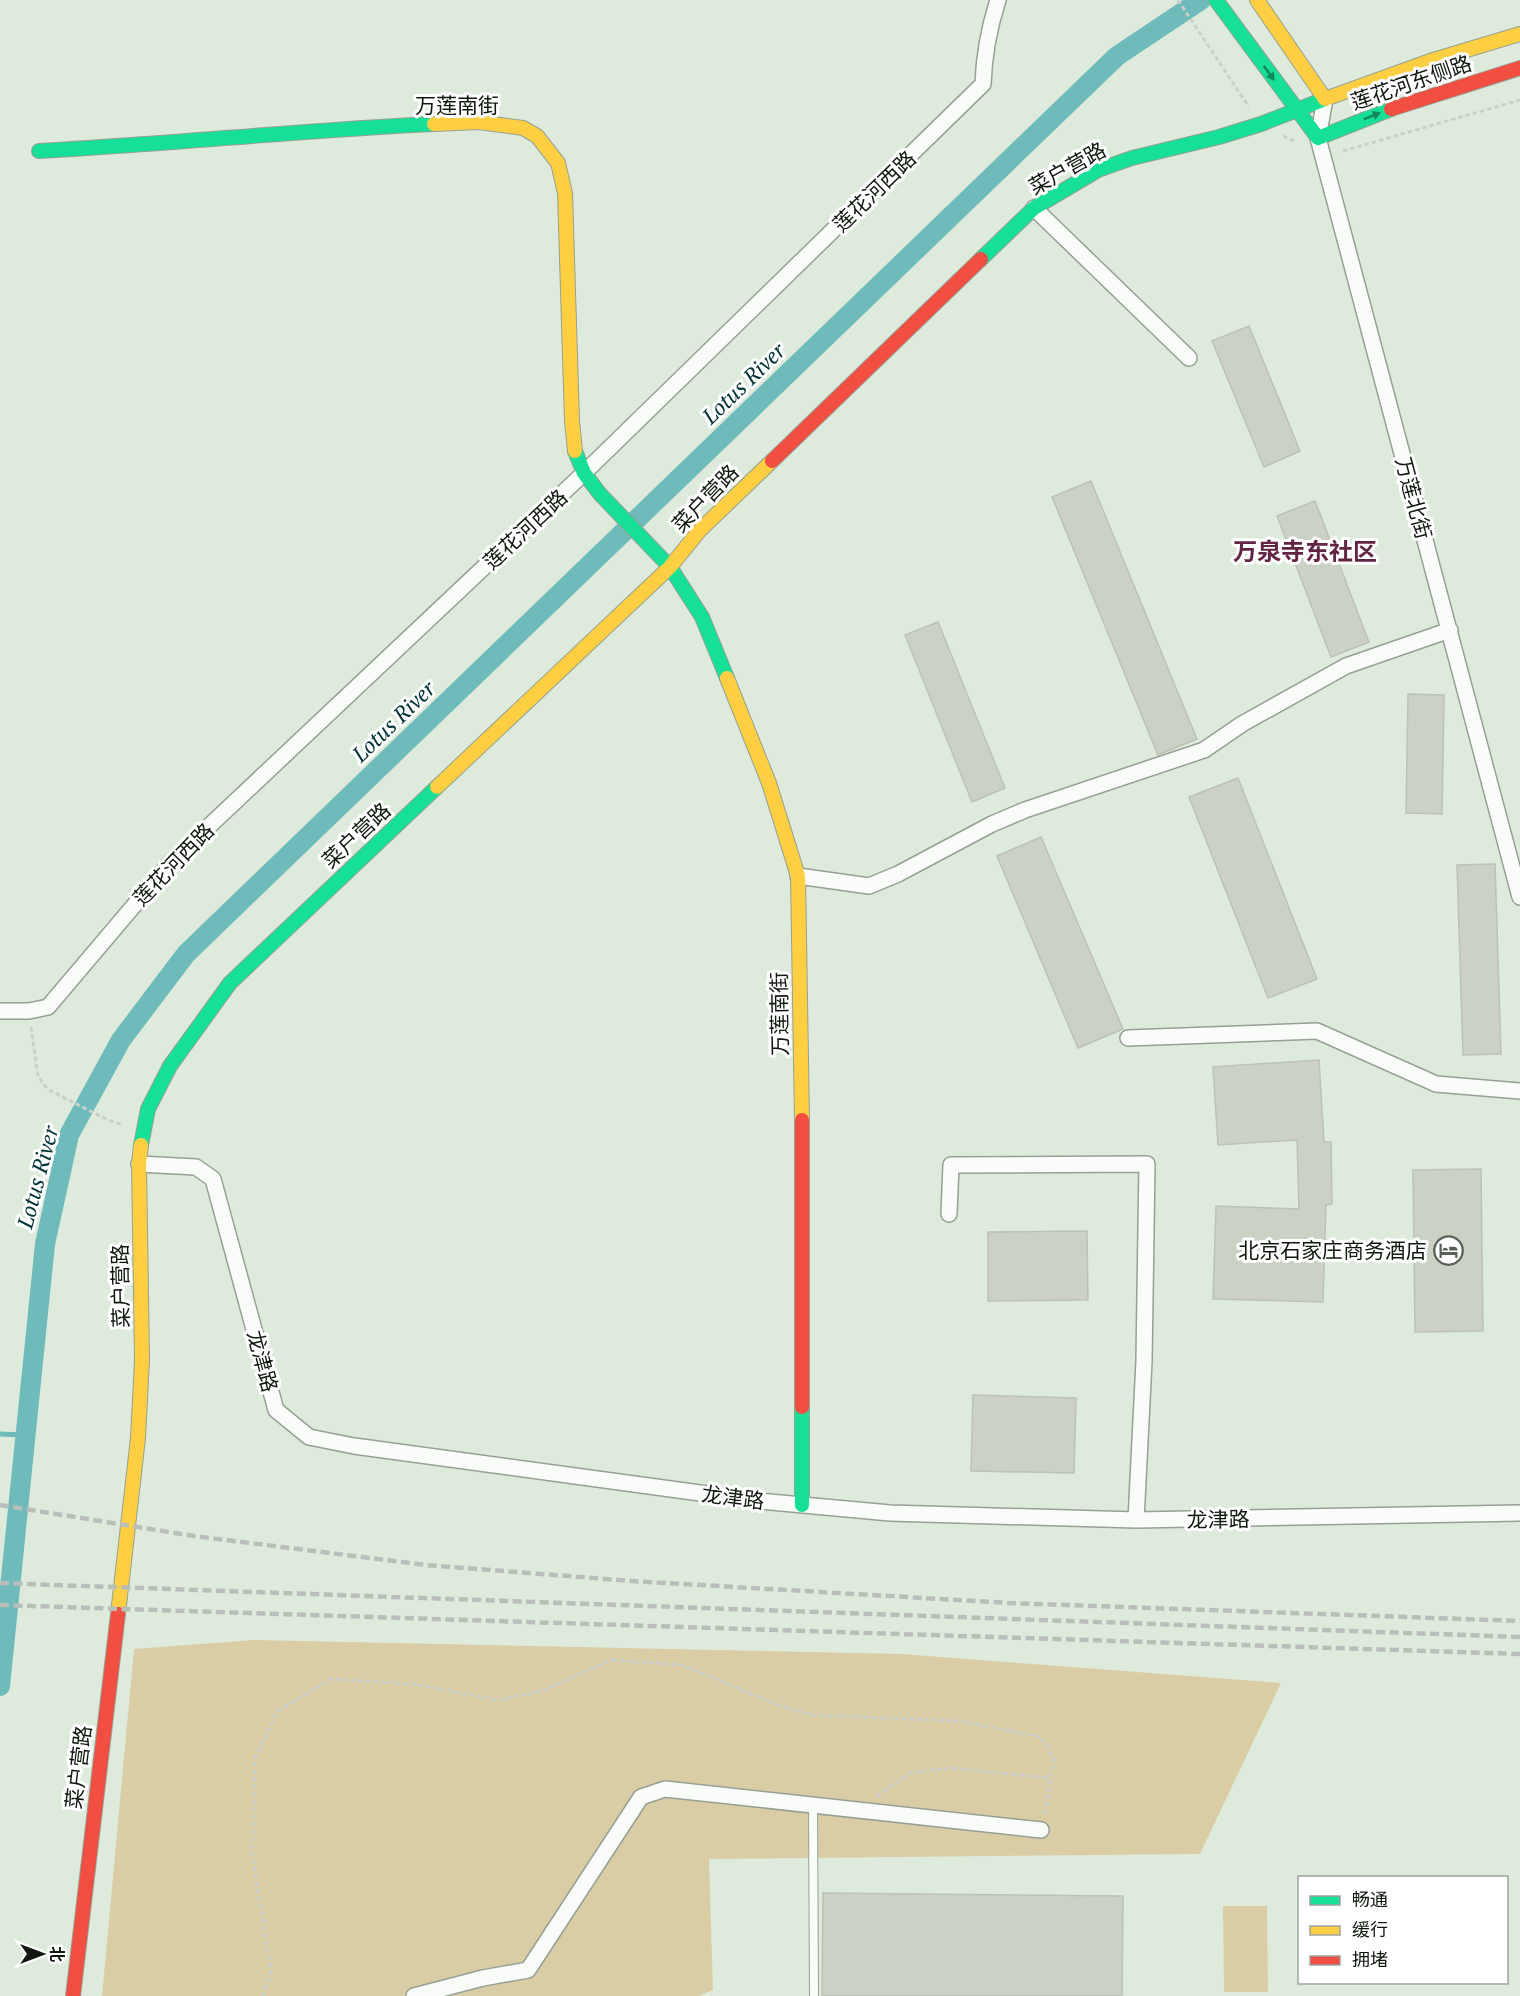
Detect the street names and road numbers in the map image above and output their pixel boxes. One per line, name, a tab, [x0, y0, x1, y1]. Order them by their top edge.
street label: 莲花河东侧路	[1347, 48, 1475, 116]
street label: 万莲南街	[415, 91, 499, 119]
street label: 菜户营路	[1023, 135, 1111, 201]
street label: 莲花河西路	[827, 144, 921, 238]
street label: 万莲北街	[1390, 454, 1438, 542]
street label: 菜户营路	[666, 458, 744, 538]
street label: 莲花河西路	[477, 483, 573, 575]
street label: 菜户营路	[316, 796, 396, 874]
street label: 莲花河西路	[126, 817, 220, 911]
street label: 万莲南街	[764, 972, 794, 1056]
street label: 菜户营路	[105, 1244, 135, 1328]
street label: 龙津路	[241, 1327, 285, 1395]
street label: 龙津路	[700, 1479, 766, 1515]
street label: 龙津路	[1186, 1504, 1250, 1534]
street label: 菜户营路	[59, 1724, 97, 1810]

